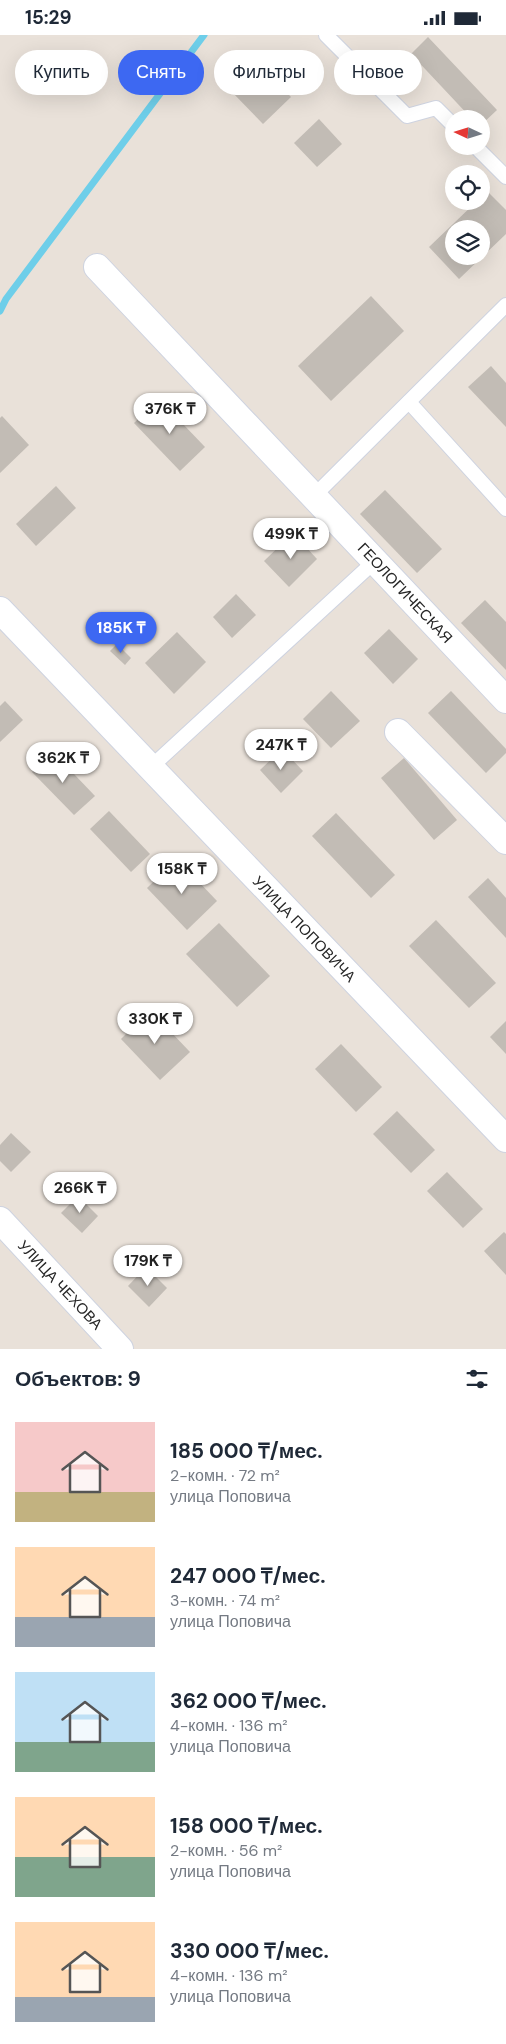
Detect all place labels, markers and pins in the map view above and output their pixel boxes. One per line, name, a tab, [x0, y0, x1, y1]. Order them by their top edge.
pin: 376K ₸	[129, 393, 211, 435]
pin: 499K ₸	[250, 517, 332, 560]
pin: 185K ₸	[80, 611, 162, 654]
pin: 247K ₸	[240, 729, 322, 771]
pin: 362K ₸	[22, 741, 104, 784]
pin: 158K ₸	[141, 853, 223, 895]
pin: 330K ₸	[114, 1003, 196, 1045]
pin: 266K ₸	[39, 1171, 121, 1214]
pin: 179K ₸	[107, 1245, 189, 1287]

